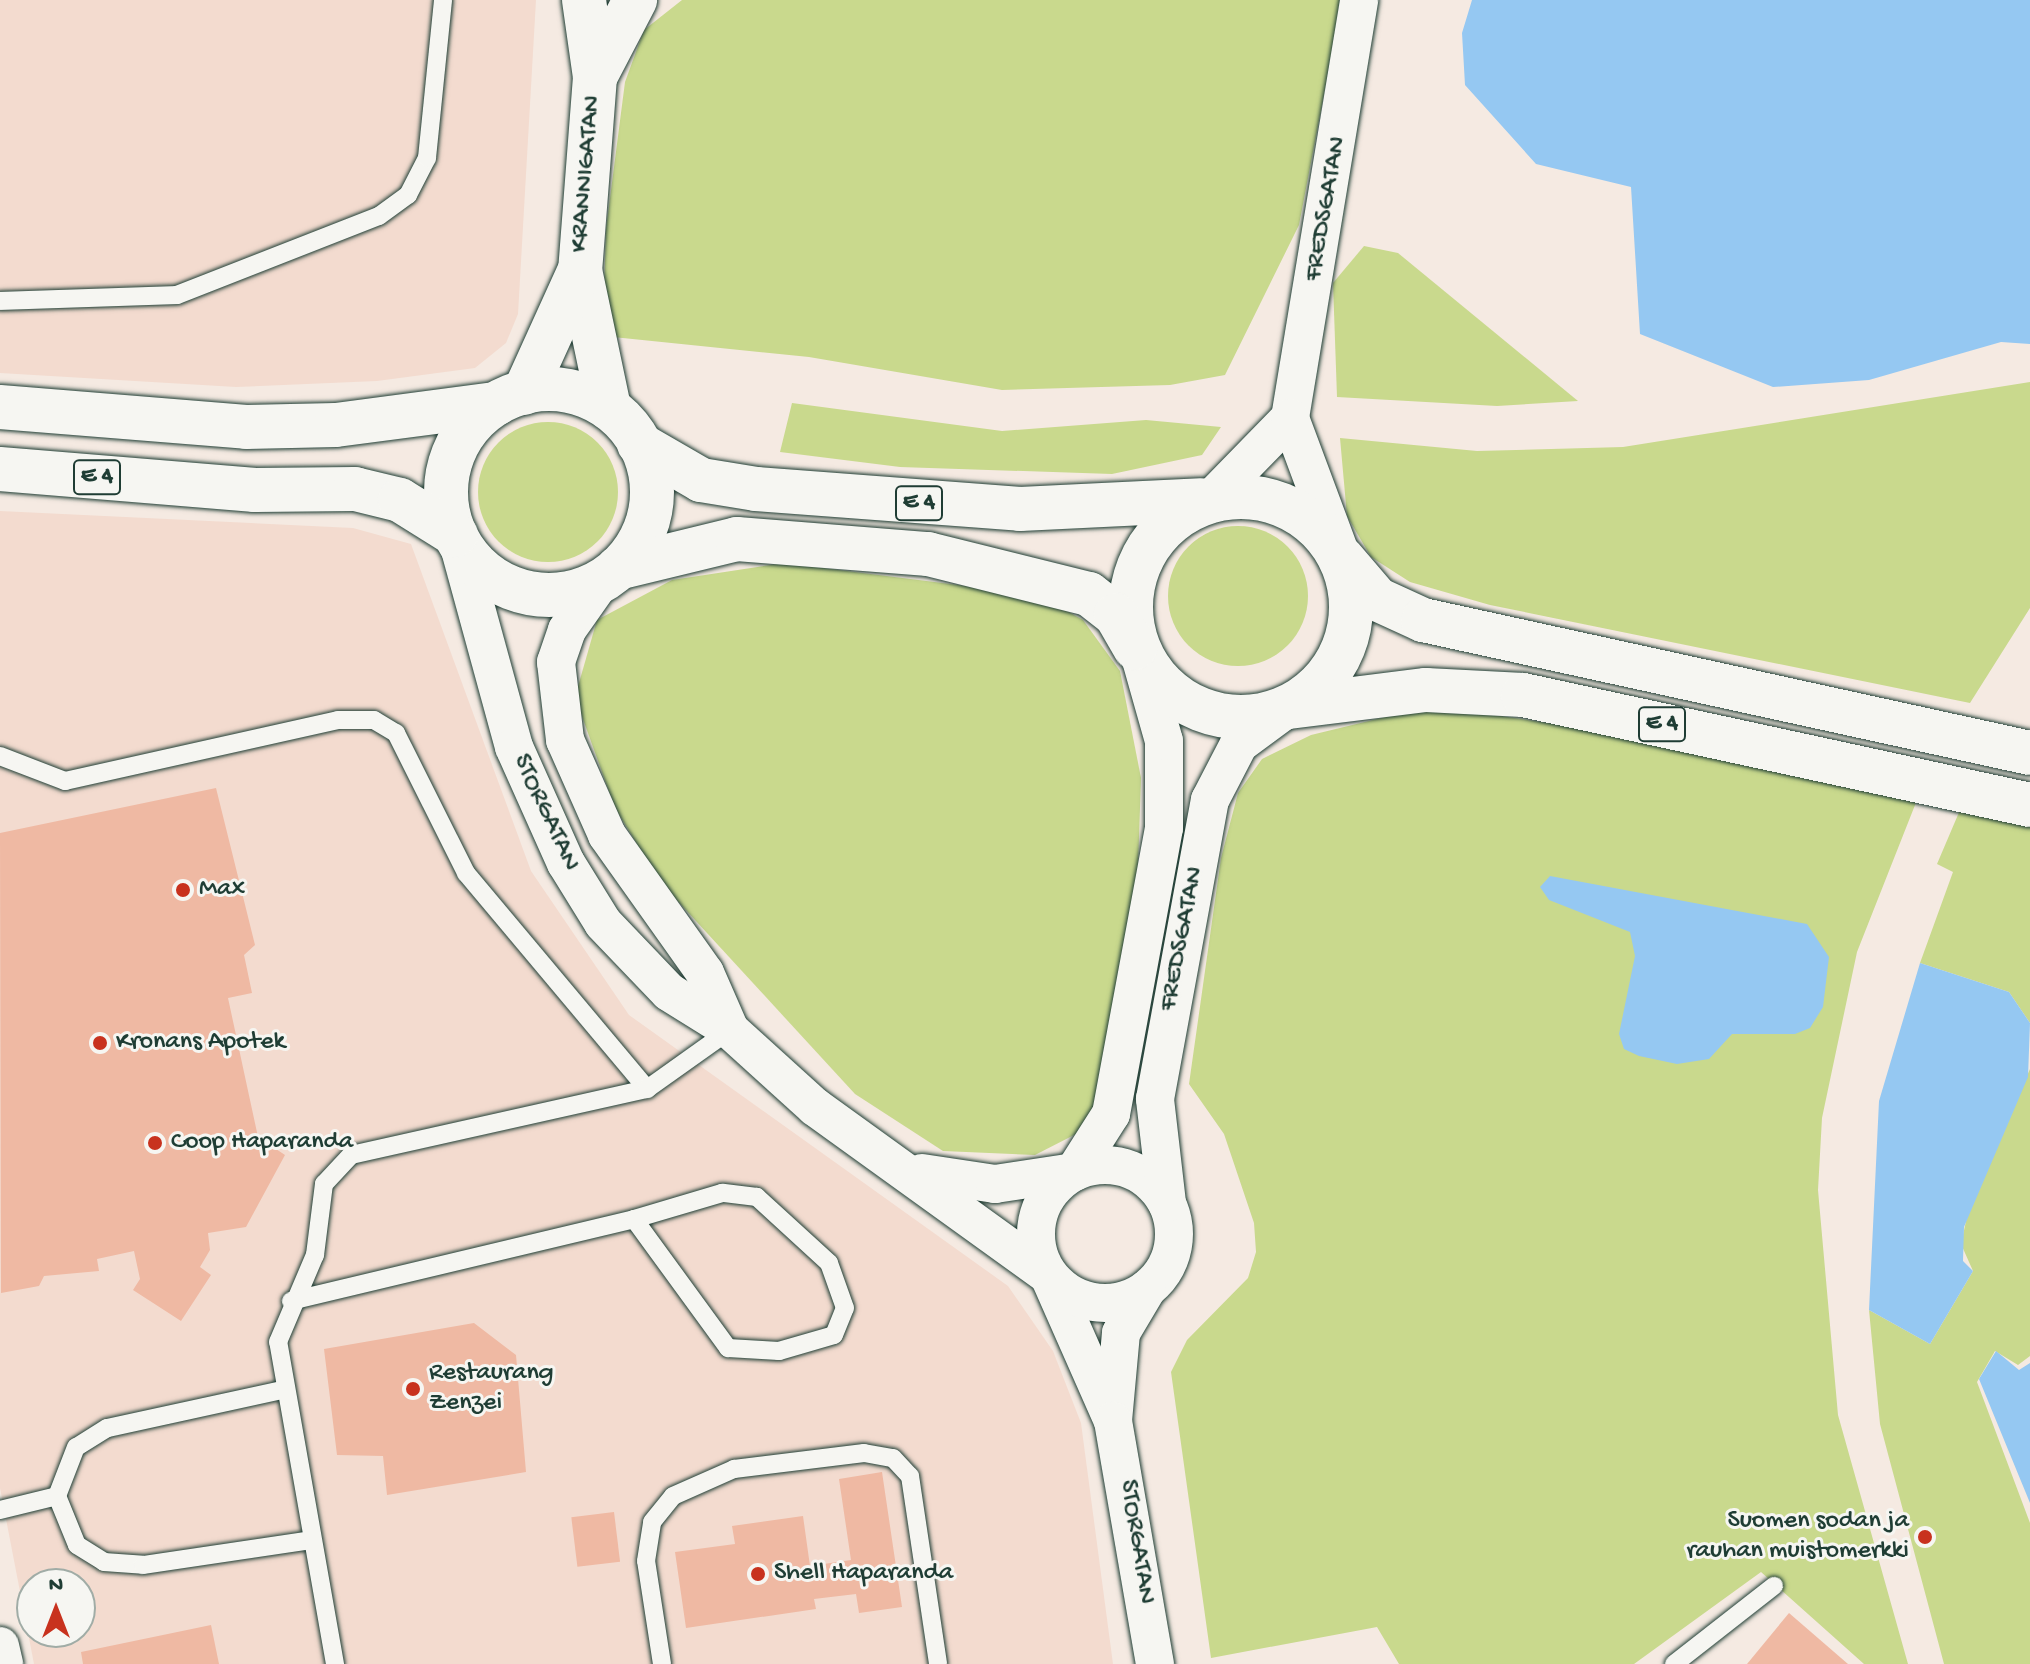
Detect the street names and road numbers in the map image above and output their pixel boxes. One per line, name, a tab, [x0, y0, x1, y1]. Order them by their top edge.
street label: KRANNIGATAN	[565, 94, 609, 254]
street label: FREDSGATAN	[1299, 134, 1355, 284]
road number: E 4	[73, 457, 121, 497]
road number: E 4	[895, 483, 943, 523]
road number: E 4	[1638, 704, 1686, 744]
street label: STORGATAN	[504, 750, 586, 876]
street label: FREDSGATAN	[1154, 864, 1212, 1014]
street label: STORGATAN	[1111, 1478, 1161, 1606]

